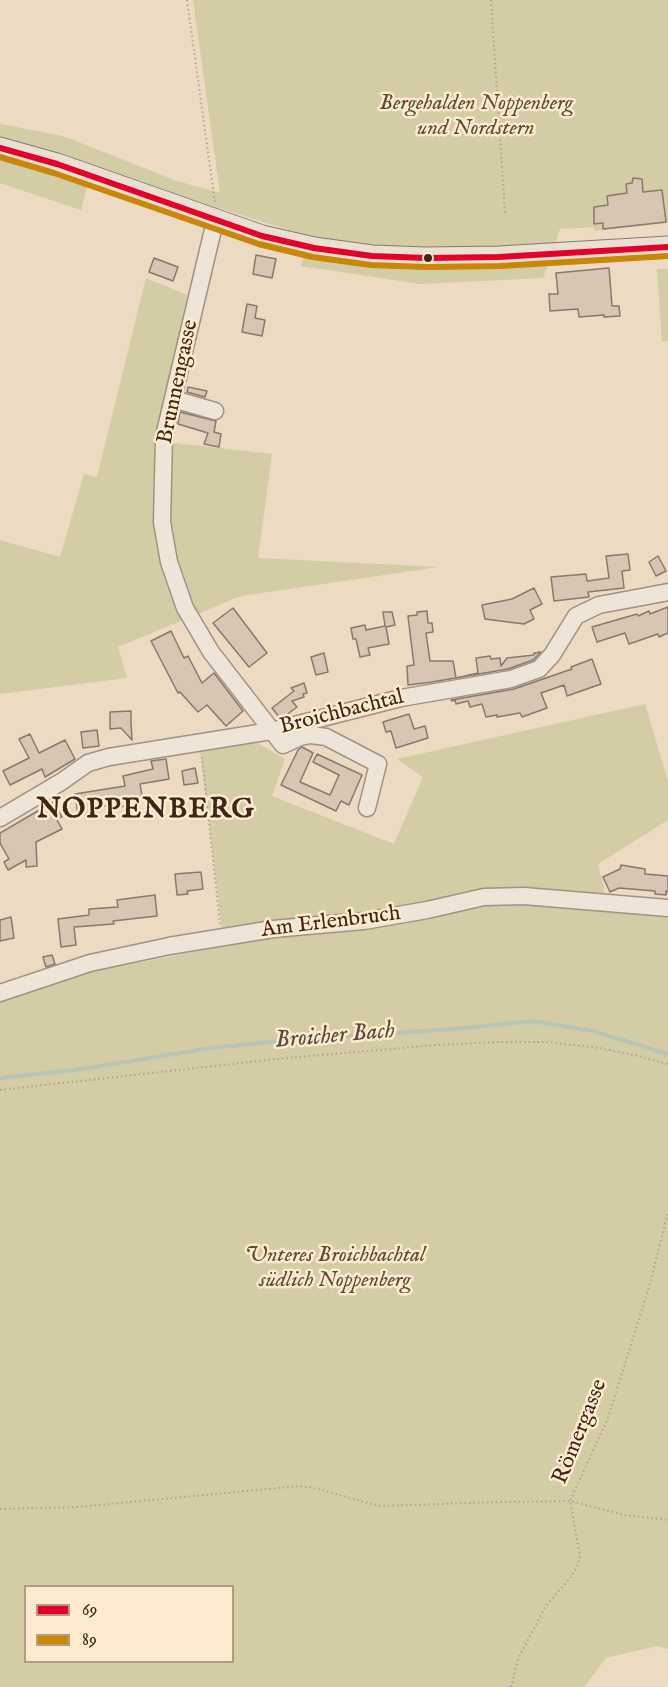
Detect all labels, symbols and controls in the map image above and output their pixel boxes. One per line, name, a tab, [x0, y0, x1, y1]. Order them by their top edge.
park label: Bergehalden Noppenberg und Nordstern	[379, 91, 573, 142]
unlabelled marker	[422, 252, 434, 264]
street label: Brunnengasse	[153, 317, 205, 447]
street label: Broichbachtal	[277, 685, 407, 741]
district label: NOPPENBERG	[37, 794, 255, 828]
street label: Am Erlenbruch	[260, 901, 402, 945]
water label: Broicher Bach	[274, 1017, 396, 1057]
park label: Unteres Broichbachtal südlich Noppenberg	[245, 1243, 425, 1294]
street label: Römergasse	[548, 1376, 614, 1488]
legend	[24, 1585, 234, 1663]
text: 69	[82, 1599, 97, 1622]
text: 89	[82, 1629, 97, 1652]

